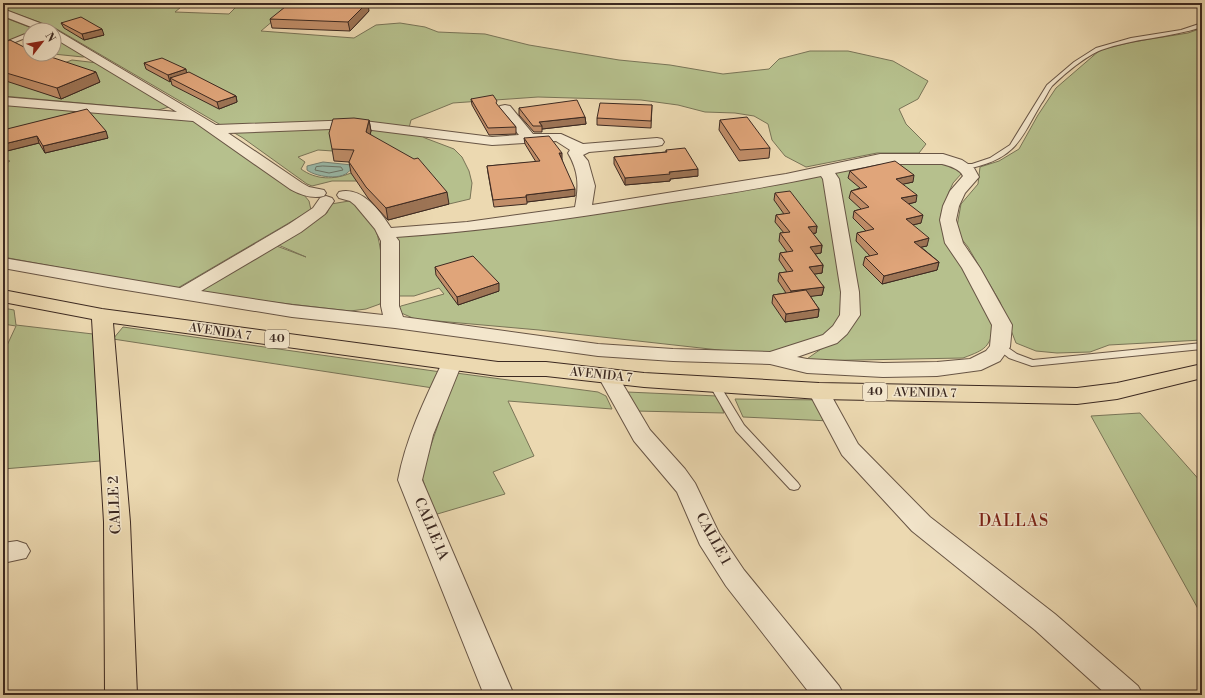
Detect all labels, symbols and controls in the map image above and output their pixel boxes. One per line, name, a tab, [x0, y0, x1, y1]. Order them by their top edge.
north arrow	[22, 22, 62, 62]
text: N	[41, 30, 58, 45]
street label: AVENIDA 7	[187, 320, 252, 344]
road number: 40	[265, 330, 289, 348]
street label: AVENIDA 7	[568, 364, 633, 386]
road number: 40	[863, 383, 887, 401]
street label: AVENIDA 7	[893, 385, 956, 401]
street label: CALLE 2	[104, 475, 126, 535]
street label: CALLE 1A	[410, 495, 452, 563]
street label: CALLE 1	[691, 510, 735, 568]
district label: DALLAS	[979, 511, 1049, 531]

